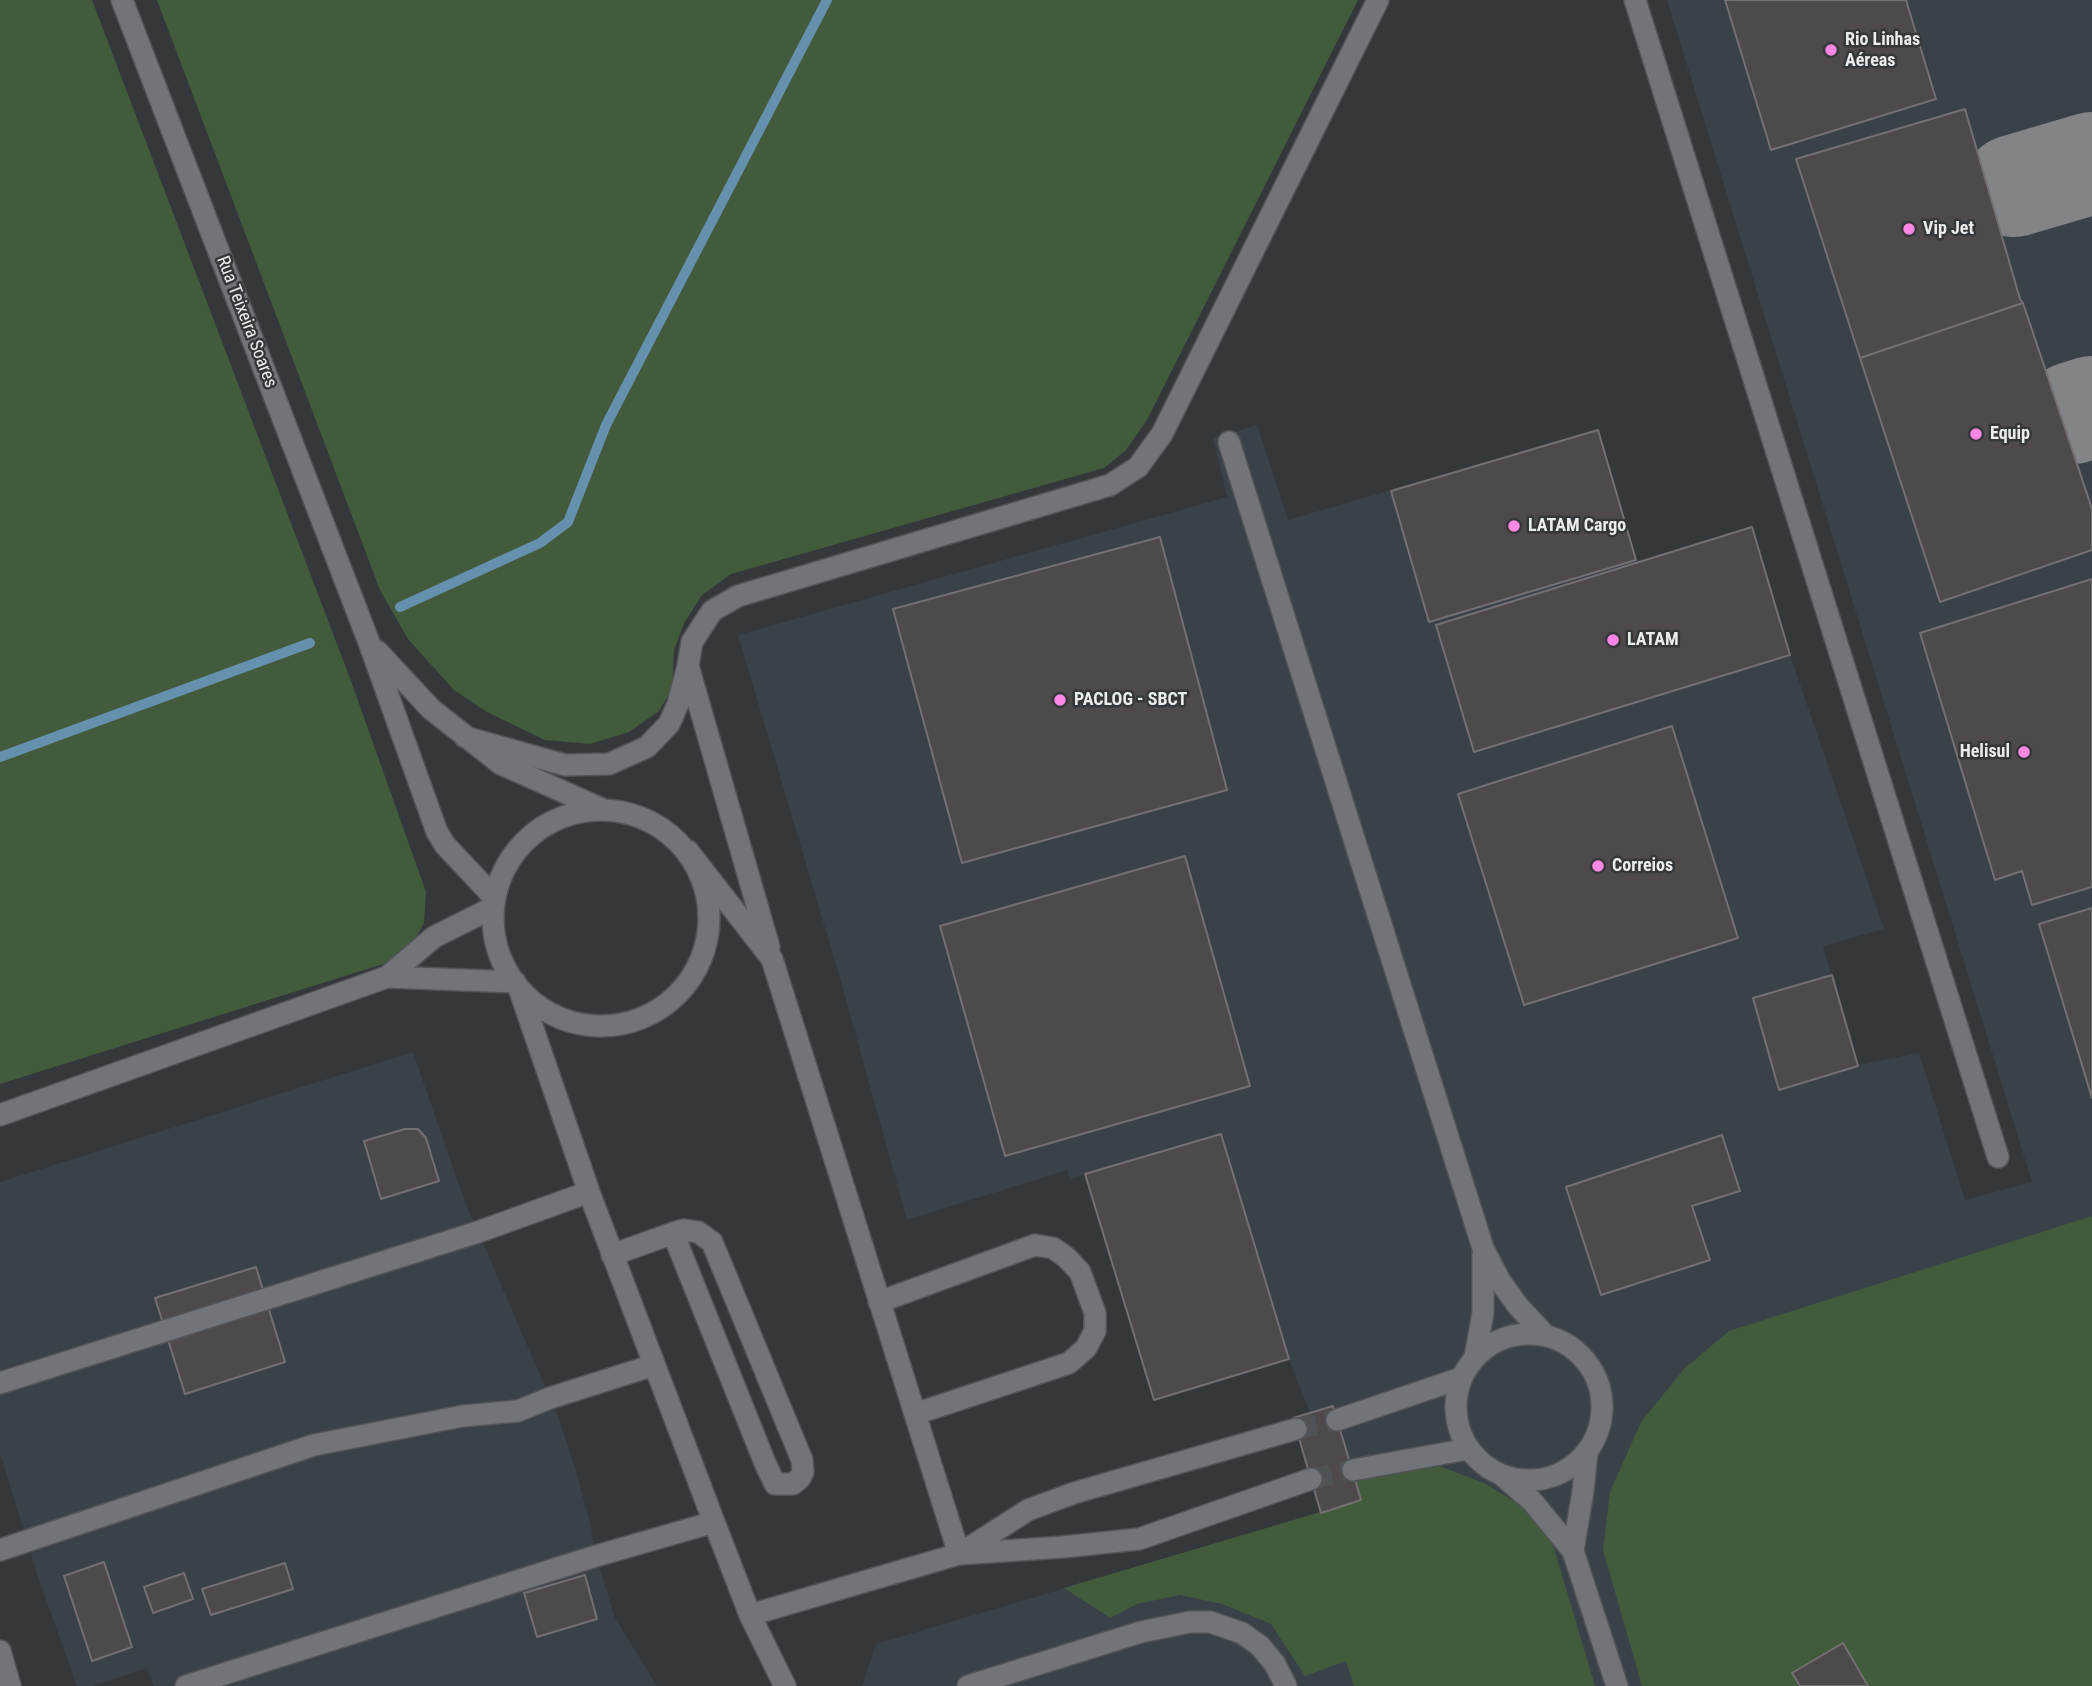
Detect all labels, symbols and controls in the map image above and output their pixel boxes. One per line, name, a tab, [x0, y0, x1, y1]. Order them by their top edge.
place label: Rio Linhas Aéreas	[1845, 29, 1920, 72]
marker: Rio Linhas Aéreas	[1823, 42, 1839, 58]
place label: Vip Jet	[1923, 218, 1974, 240]
marker: Vip Jet	[1901, 221, 1917, 237]
street label: Rua Teixeira Soares	[211, 253, 281, 391]
place label: Equip	[1990, 423, 2030, 445]
marker: Equip	[1968, 426, 1984, 442]
place label: LATAM Cargo	[1528, 515, 1626, 537]
marker: LATAM Cargo	[1506, 518, 1522, 534]
place label: LATAM	[1627, 629, 1679, 651]
marker: LATAM	[1605, 632, 1621, 648]
place label: PACLOG - SBCT	[1074, 689, 1187, 711]
marker: PACLOG - SBCT	[1052, 692, 1068, 708]
place label: Helisul	[1960, 741, 2010, 763]
marker: Helisul	[2016, 744, 2032, 760]
place label: Correios	[1612, 855, 1673, 877]
marker: Correios	[1590, 858, 1606, 874]

